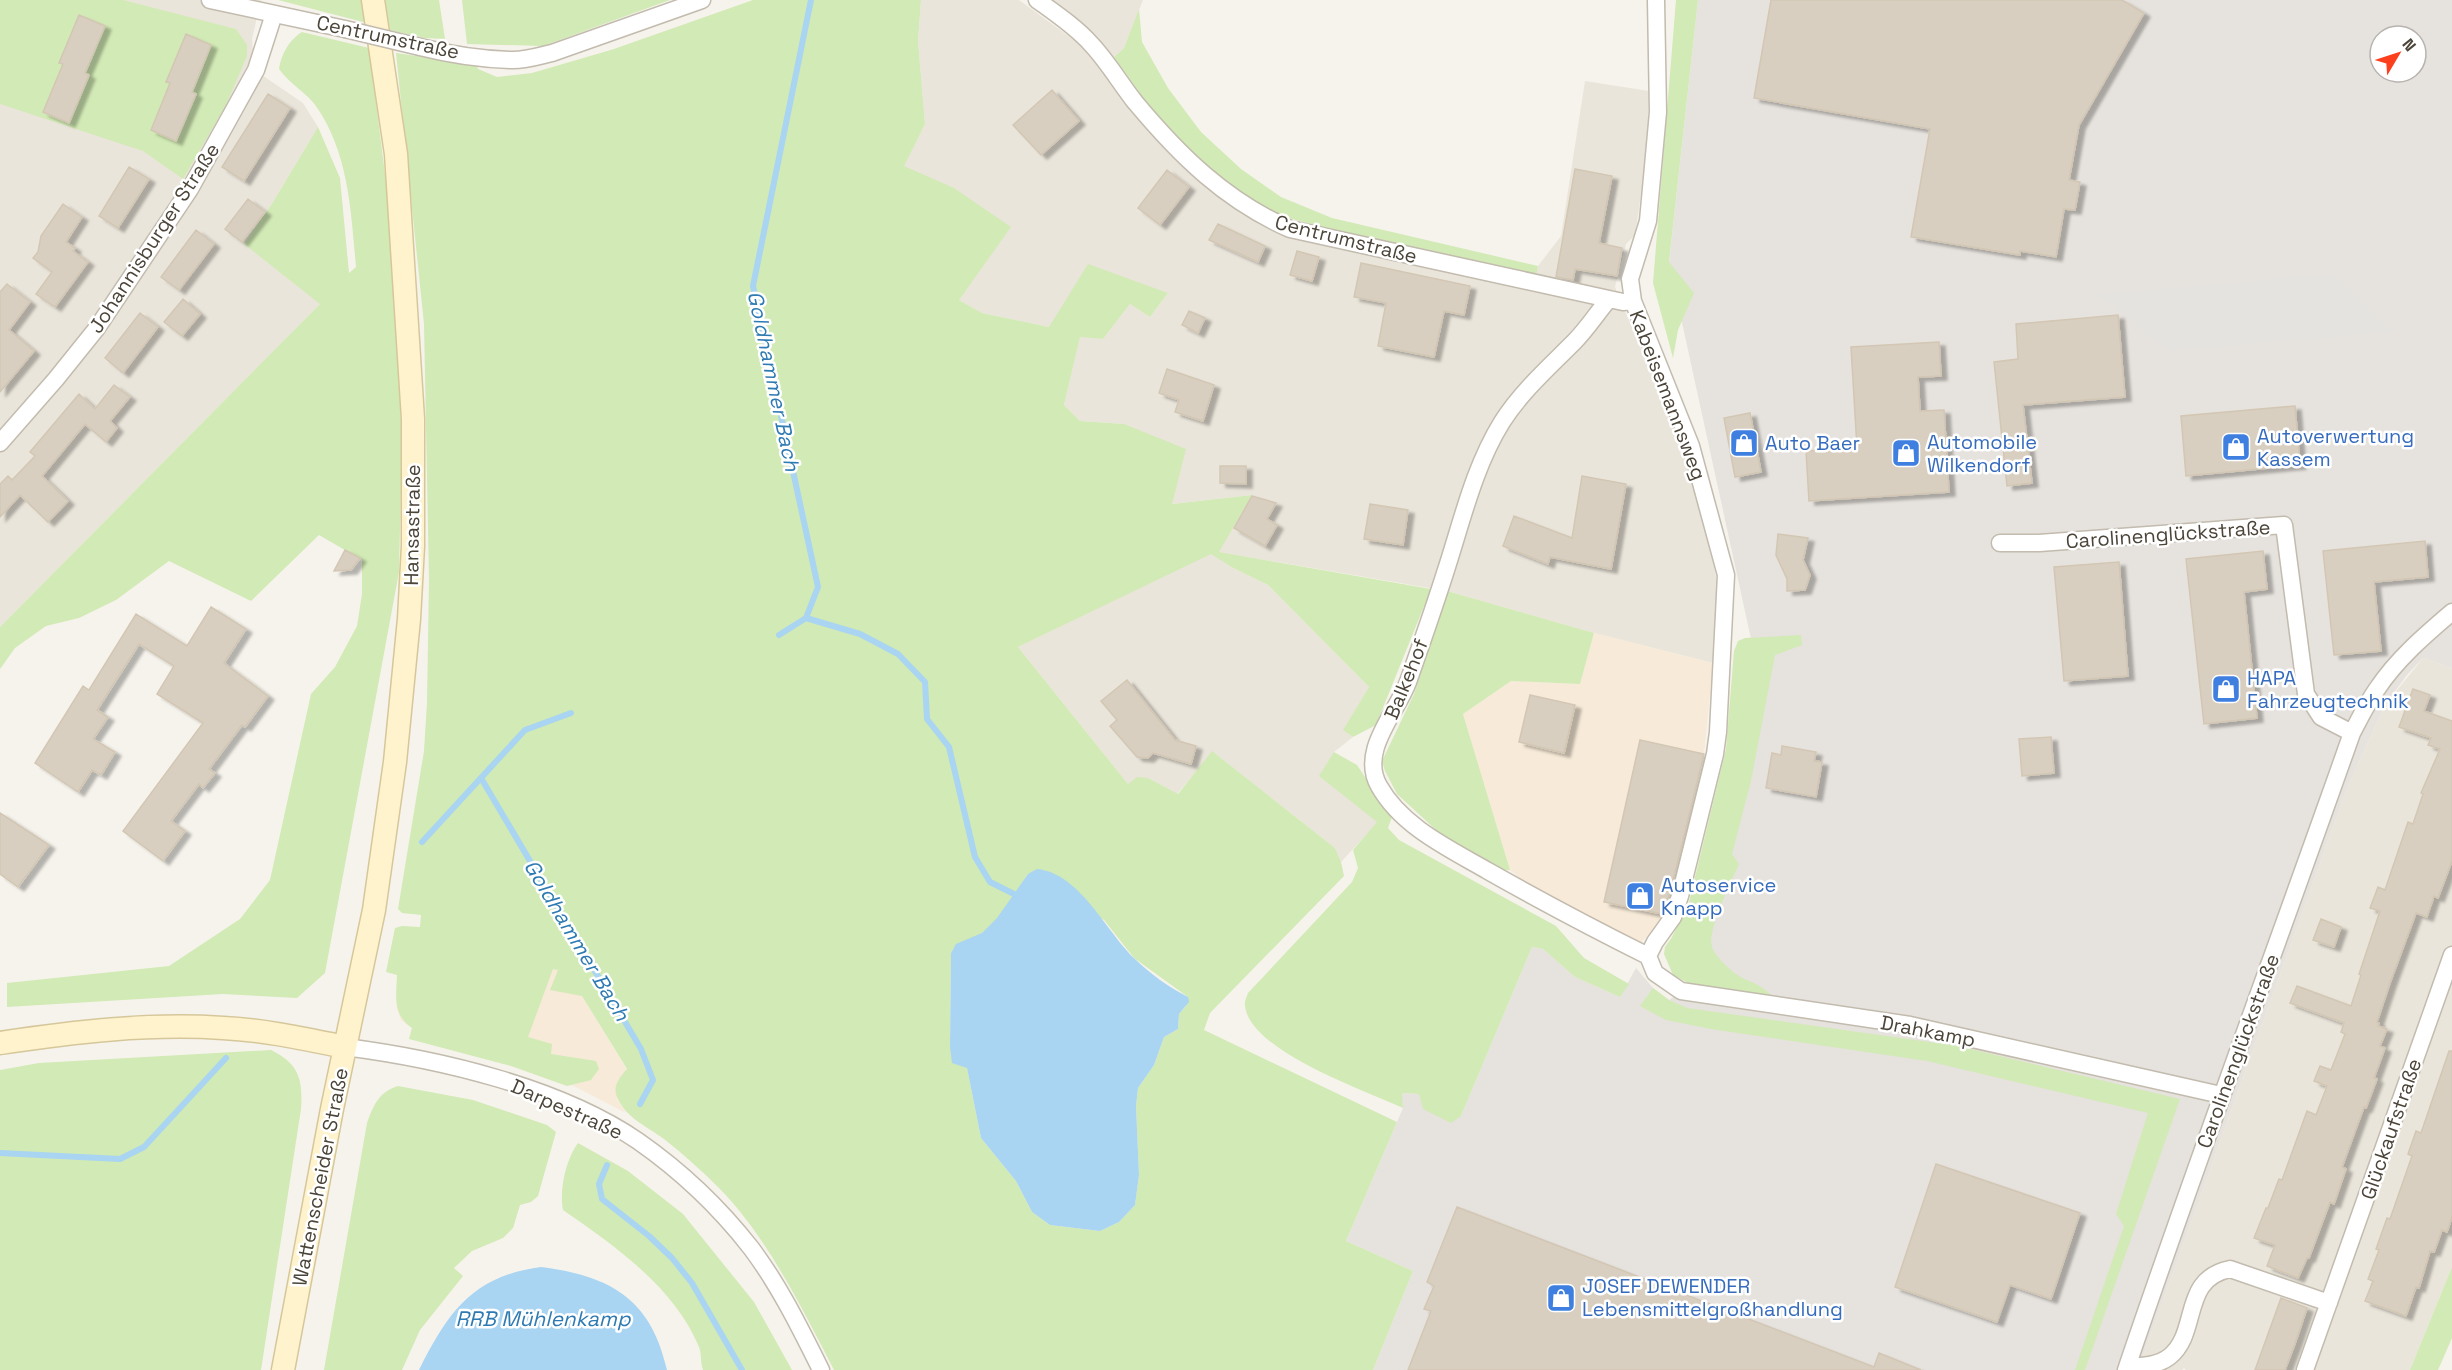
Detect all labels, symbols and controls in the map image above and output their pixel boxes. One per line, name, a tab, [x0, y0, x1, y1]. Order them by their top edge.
street label: Centrumstraße	[314, 9, 462, 65]
north arrow	[2368, 24, 2428, 84]
text: N	[2398, 34, 2421, 56]
street label: Johannisburger Straße	[83, 138, 225, 338]
street label: Centrumstraße	[1272, 209, 1420, 269]
water label: Goldhammer Bach	[742, 288, 807, 475]
street label: Kabeisemannsweg	[1624, 306, 1712, 484]
place label: Autoverwertung Kassem	[2257, 423, 2414, 472]
shop icon: Auto Baer	[1728, 427, 1760, 459]
place label: Automobile Wilkendorf	[1927, 429, 2037, 478]
place label: Auto Baer	[1765, 430, 1860, 456]
shop icon: Autoverwertung Kassem	[2220, 431, 2252, 463]
shop icon: Automobile Wilkendorf	[1890, 437, 1922, 469]
street label: Hansastraße	[398, 464, 426, 586]
street label: Carolinenglückstraße	[2065, 514, 2271, 554]
street label: Balkehof	[1378, 635, 1434, 723]
place label: HAPA Fahrzeugtechnik	[2247, 665, 2409, 714]
shop icon: HAPA Fahrzeugtechnik	[2210, 673, 2242, 705]
water label: Goldhammer Bach	[518, 854, 636, 1027]
place label: Autoservice Knapp	[1661, 872, 1776, 921]
shop icon: Autoservice Knapp	[1624, 880, 1656, 912]
street label: Carolinenglückstraße	[2191, 950, 2285, 1152]
street label: Drahkamp	[1878, 1009, 1978, 1053]
street label: Glückaufstraße	[2355, 1055, 2427, 1203]
street label: Wattenscheider Straße	[286, 1066, 354, 1288]
street label: Darpestraße	[507, 1073, 627, 1145]
place label: JOSEF DEWENDER Lebensmittelgroßhandlung	[1582, 1273, 1843, 1322]
shop icon: JOSEF DEWENDER Lebensmittelgroßhandlung	[1545, 1282, 1577, 1314]
water label: RRB Mühlenkamp	[456, 1305, 632, 1332]

